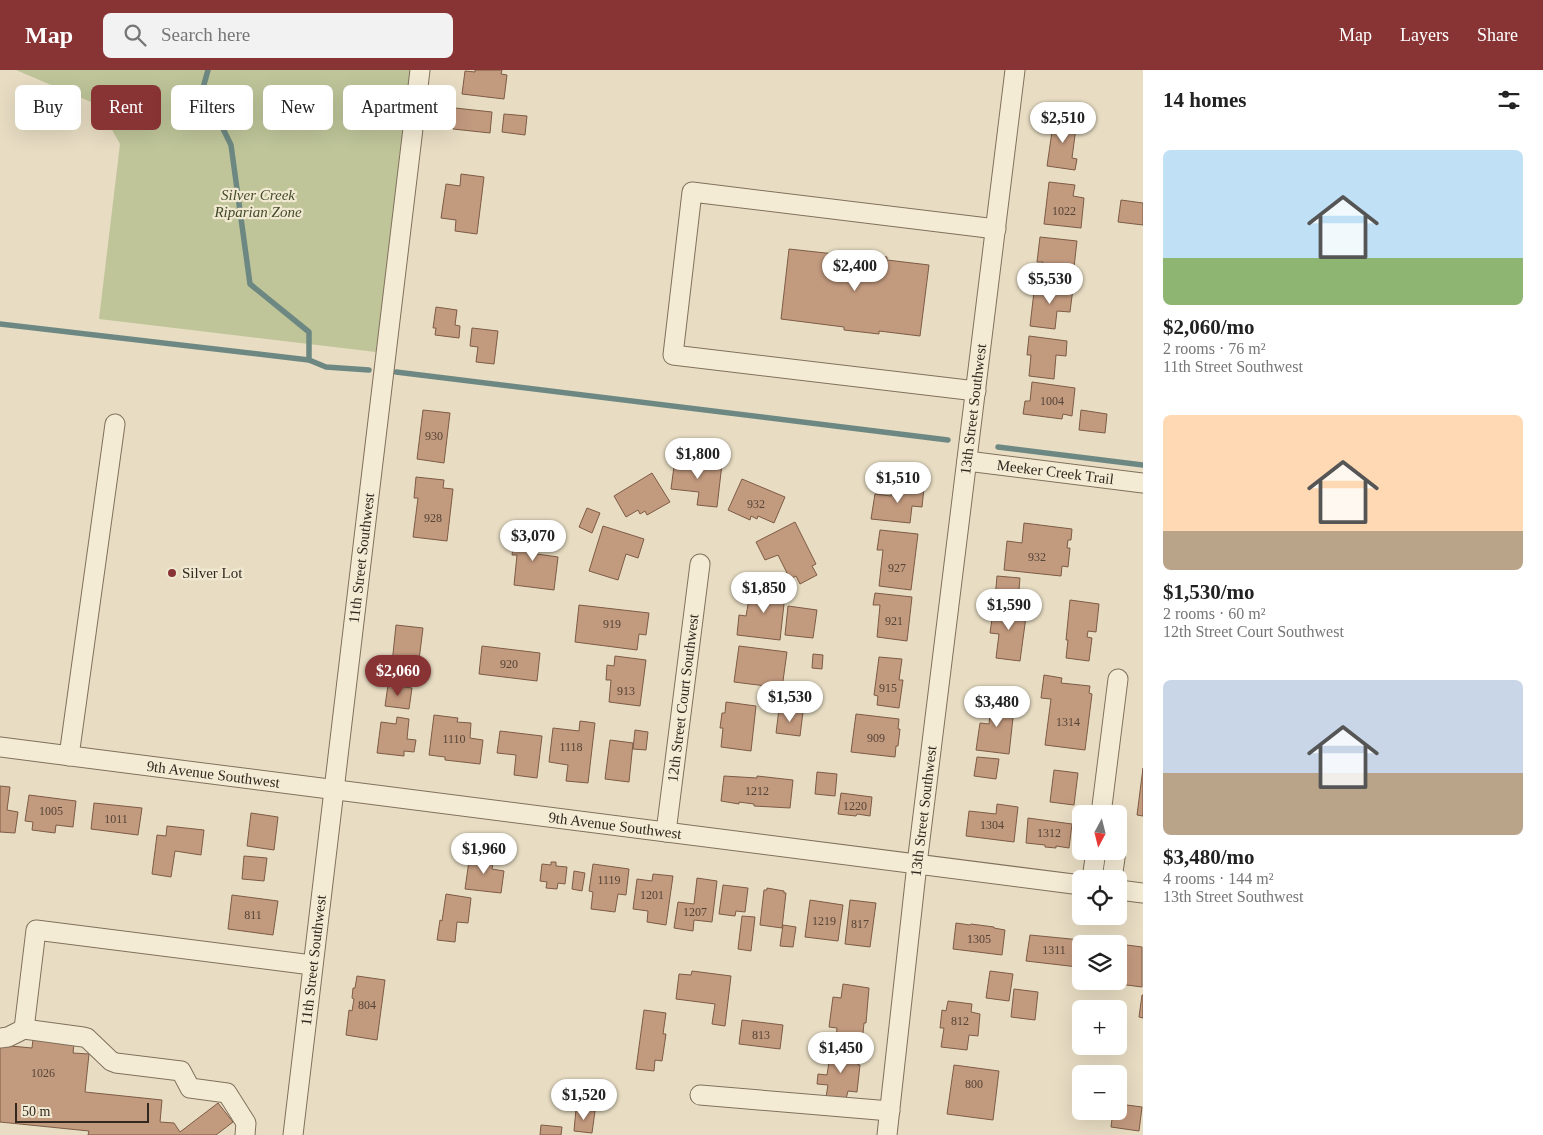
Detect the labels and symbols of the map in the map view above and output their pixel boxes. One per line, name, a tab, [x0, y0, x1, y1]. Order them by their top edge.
pin: $2,510	[1022, 102, 1104, 144]
park label: Silver Creek Riparian Zone	[213, 187, 302, 220]
house number: 1022	[1052, 204, 1076, 218]
pin: $2,400	[814, 250, 896, 292]
pin: $5,530	[1009, 262, 1091, 305]
street label: 13th Street Southwest	[957, 342, 989, 475]
house number: 1004	[1040, 394, 1064, 408]
house number: 930	[425, 429, 443, 443]
pin: $1,800	[657, 438, 739, 480]
street label: Meeker Creek Trail	[996, 457, 1115, 487]
pin: $1,510	[857, 462, 939, 504]
street label: 11th Street Southwest	[346, 491, 377, 624]
house number: 932	[747, 497, 765, 511]
house number: 928	[424, 511, 442, 525]
pin: $3,070	[492, 520, 574, 562]
house number: 932	[1028, 550, 1046, 564]
house number: 927	[888, 561, 906, 575]
place label: Silver Lot	[182, 565, 243, 581]
marker: Silver Lot	[166, 567, 178, 579]
pin: $1,850	[723, 572, 805, 614]
pin: $1,590	[968, 588, 1050, 631]
street label: 12th Street Court Southwest	[664, 612, 702, 783]
house number: 921	[885, 614, 903, 628]
house number: 919	[603, 617, 621, 631]
pin: $2,060	[357, 654, 439, 697]
house number: 920	[500, 657, 518, 671]
pin: $1,530	[749, 680, 831, 723]
house number: 915	[879, 681, 897, 695]
house number: 913	[617, 684, 635, 698]
pin: $3,480	[956, 686, 1038, 728]
house number: 1314	[1056, 715, 1080, 729]
house number: 909	[867, 731, 885, 745]
house number: 1110	[442, 732, 466, 746]
house number: 1118	[559, 740, 583, 754]
street label: 13th Street Southwest	[908, 744, 940, 877]
street label: 9th Avenue Southwest	[146, 758, 282, 791]
house number: 1212	[745, 784, 769, 798]
house number: 1220	[843, 799, 867, 813]
house number: 1005	[39, 804, 63, 818]
north arrow	[1072, 805, 1128, 860]
street label: 9th Avenue Southwest	[548, 809, 683, 842]
house number: 1011	[104, 812, 128, 826]
house number: 1304	[980, 818, 1004, 832]
house number: 1312	[1037, 826, 1061, 840]
pin: $1,960	[443, 832, 525, 875]
house number: 1119	[597, 873, 621, 887]
house number: 1201	[640, 888, 664, 902]
street label: 11th Street Southwest	[298, 893, 329, 1026]
house number: 1207	[683, 905, 707, 919]
house number: 811	[244, 908, 262, 922]
house number: 1219	[812, 914, 836, 928]
house number: 817	[851, 917, 869, 931]
house number: 1305	[967, 932, 991, 946]
house number: 1311	[1042, 943, 1066, 957]
house number: 804	[358, 998, 376, 1012]
house number: 812	[951, 1014, 969, 1028]
house number: 813	[752, 1028, 770, 1042]
pin: $1,450	[800, 1032, 882, 1074]
house number: 1026	[31, 1066, 55, 1080]
house number: 800	[965, 1077, 983, 1091]
pin: $1,520	[543, 1078, 625, 1121]
scale bar	[15, 1100, 149, 1123]

